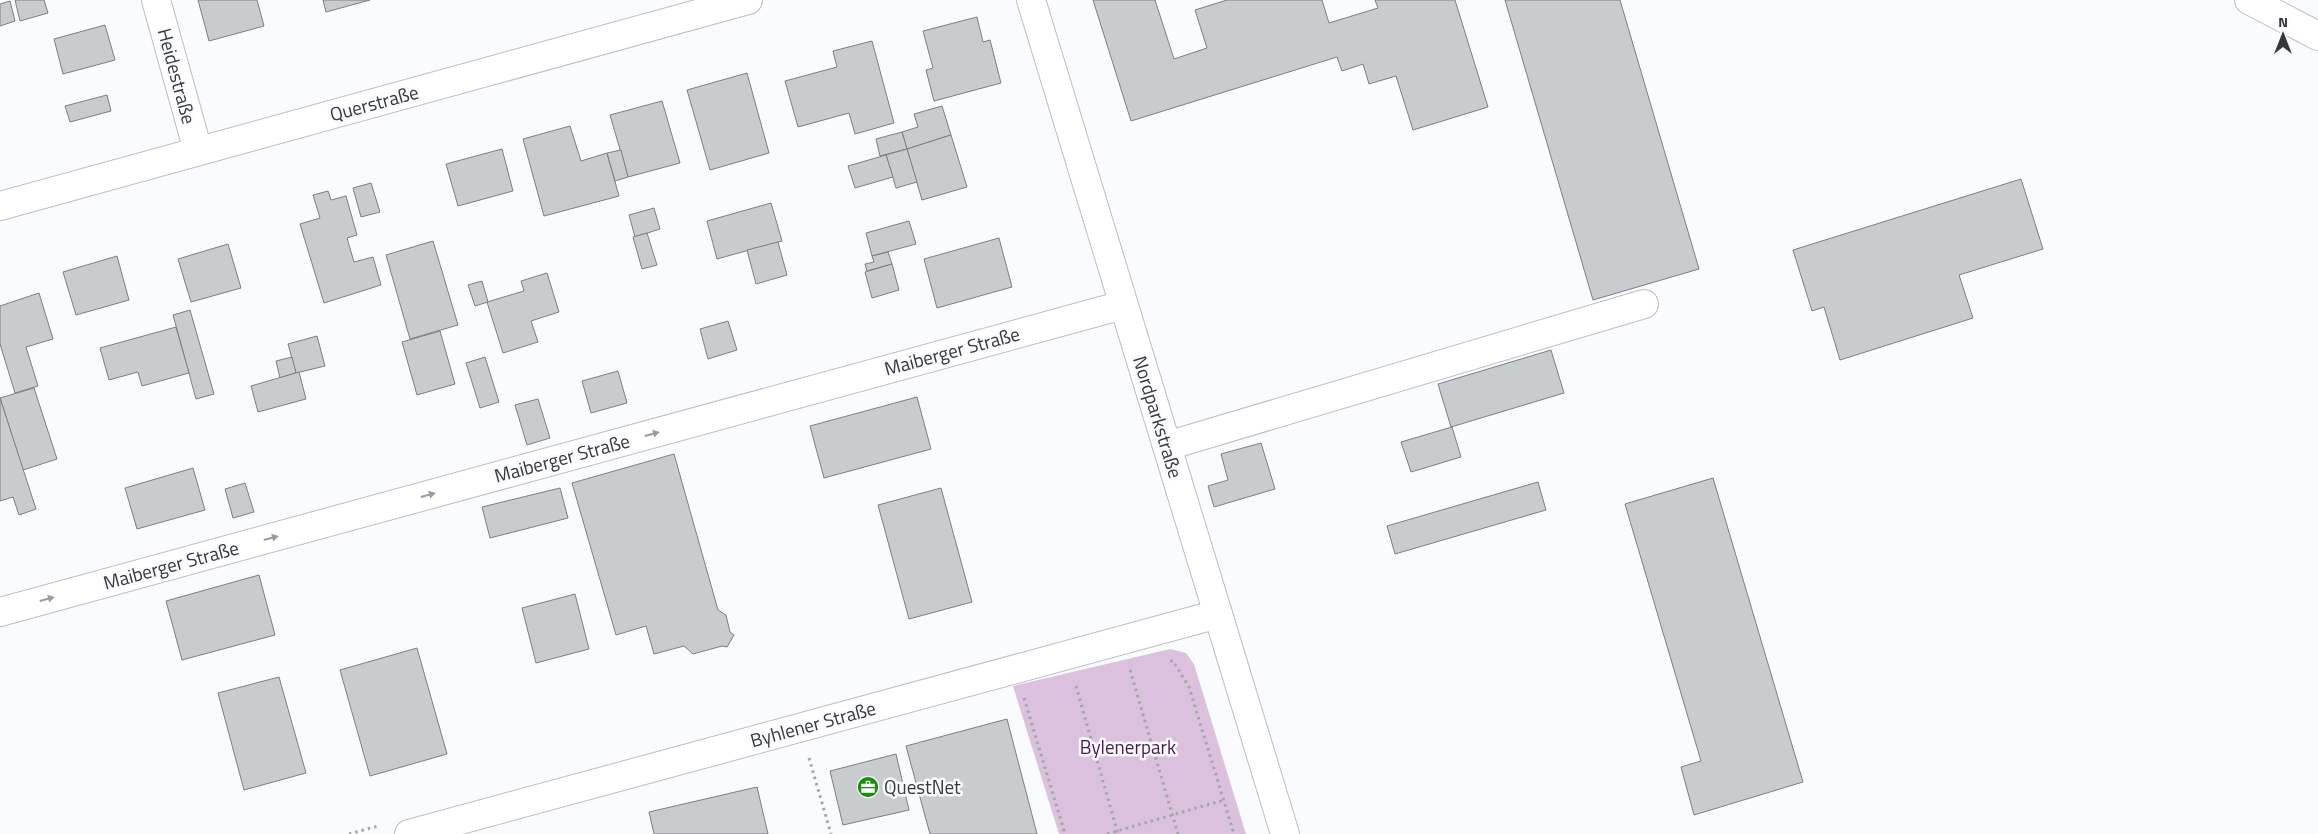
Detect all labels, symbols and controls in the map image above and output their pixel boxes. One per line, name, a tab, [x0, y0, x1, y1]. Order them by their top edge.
north arrow	[2258, 10, 2308, 60]
text: N	[2278, 11, 2288, 32]
street label: Heidestraße	[151, 25, 204, 127]
street label: Querstraße	[326, 77, 422, 128]
street label: Maiberger Straße	[881, 318, 1023, 383]
street label: Nordparkstraße	[1126, 352, 1191, 482]
street label: Maiberger Straße	[491, 425, 633, 490]
one-way arrow	[645, 429, 660, 437]
one-way arrow	[420, 491, 436, 499]
street label: Maiberger Straße	[100, 532, 242, 597]
one-way arrow	[264, 534, 279, 542]
one-way arrow	[40, 595, 55, 603]
street label: Byhlener Straße	[747, 693, 879, 754]
park label: Bylenerpark	[1080, 732, 1176, 761]
place label: QuestNet	[884, 772, 961, 801]
office icon: QuestNet	[856, 775, 880, 799]

